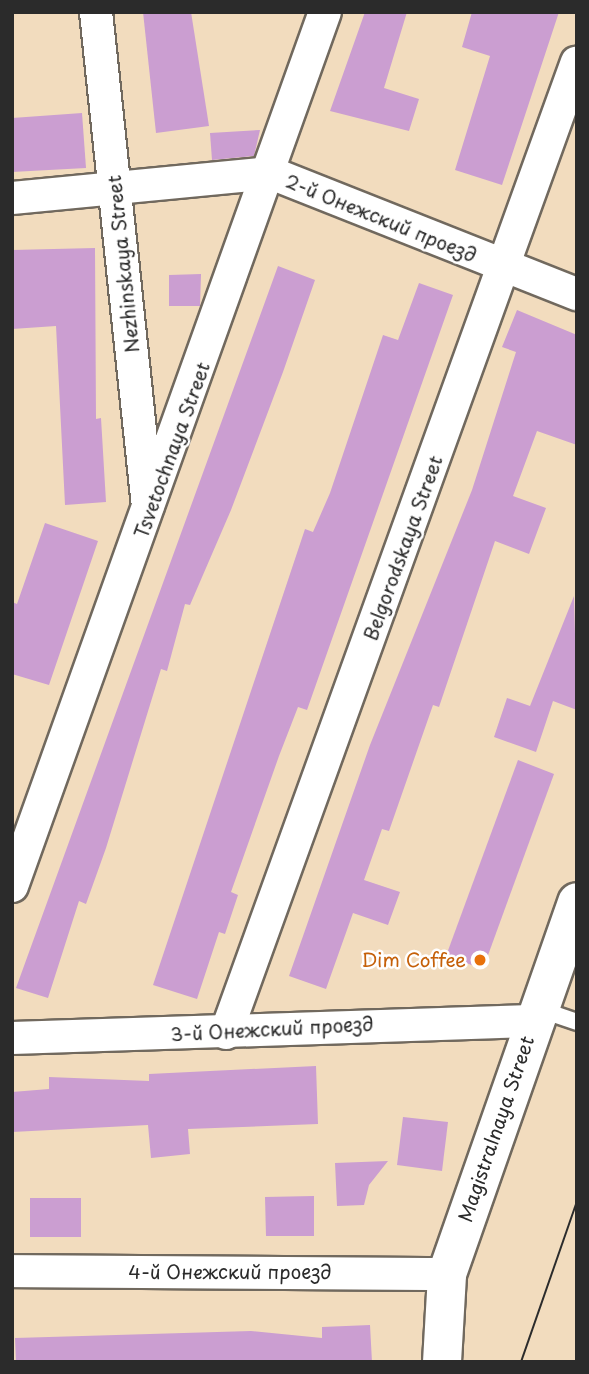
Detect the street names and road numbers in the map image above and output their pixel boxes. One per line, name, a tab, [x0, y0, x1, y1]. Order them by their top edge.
street label: 2-й Онежский проезд	[282, 169, 480, 267]
street label: Nezhinskaya Street	[102, 174, 144, 354]
street label: Tsvetochnaya Street	[129, 359, 215, 541]
street label: Belgorodskaya Street	[359, 452, 447, 644]
street label: 3-й Онежский проезд	[170, 1012, 374, 1046]
street label: Magistralnaya Street	[453, 1033, 539, 1225]
street label: 4-й Онежский проезд	[128, 1261, 332, 1283]

